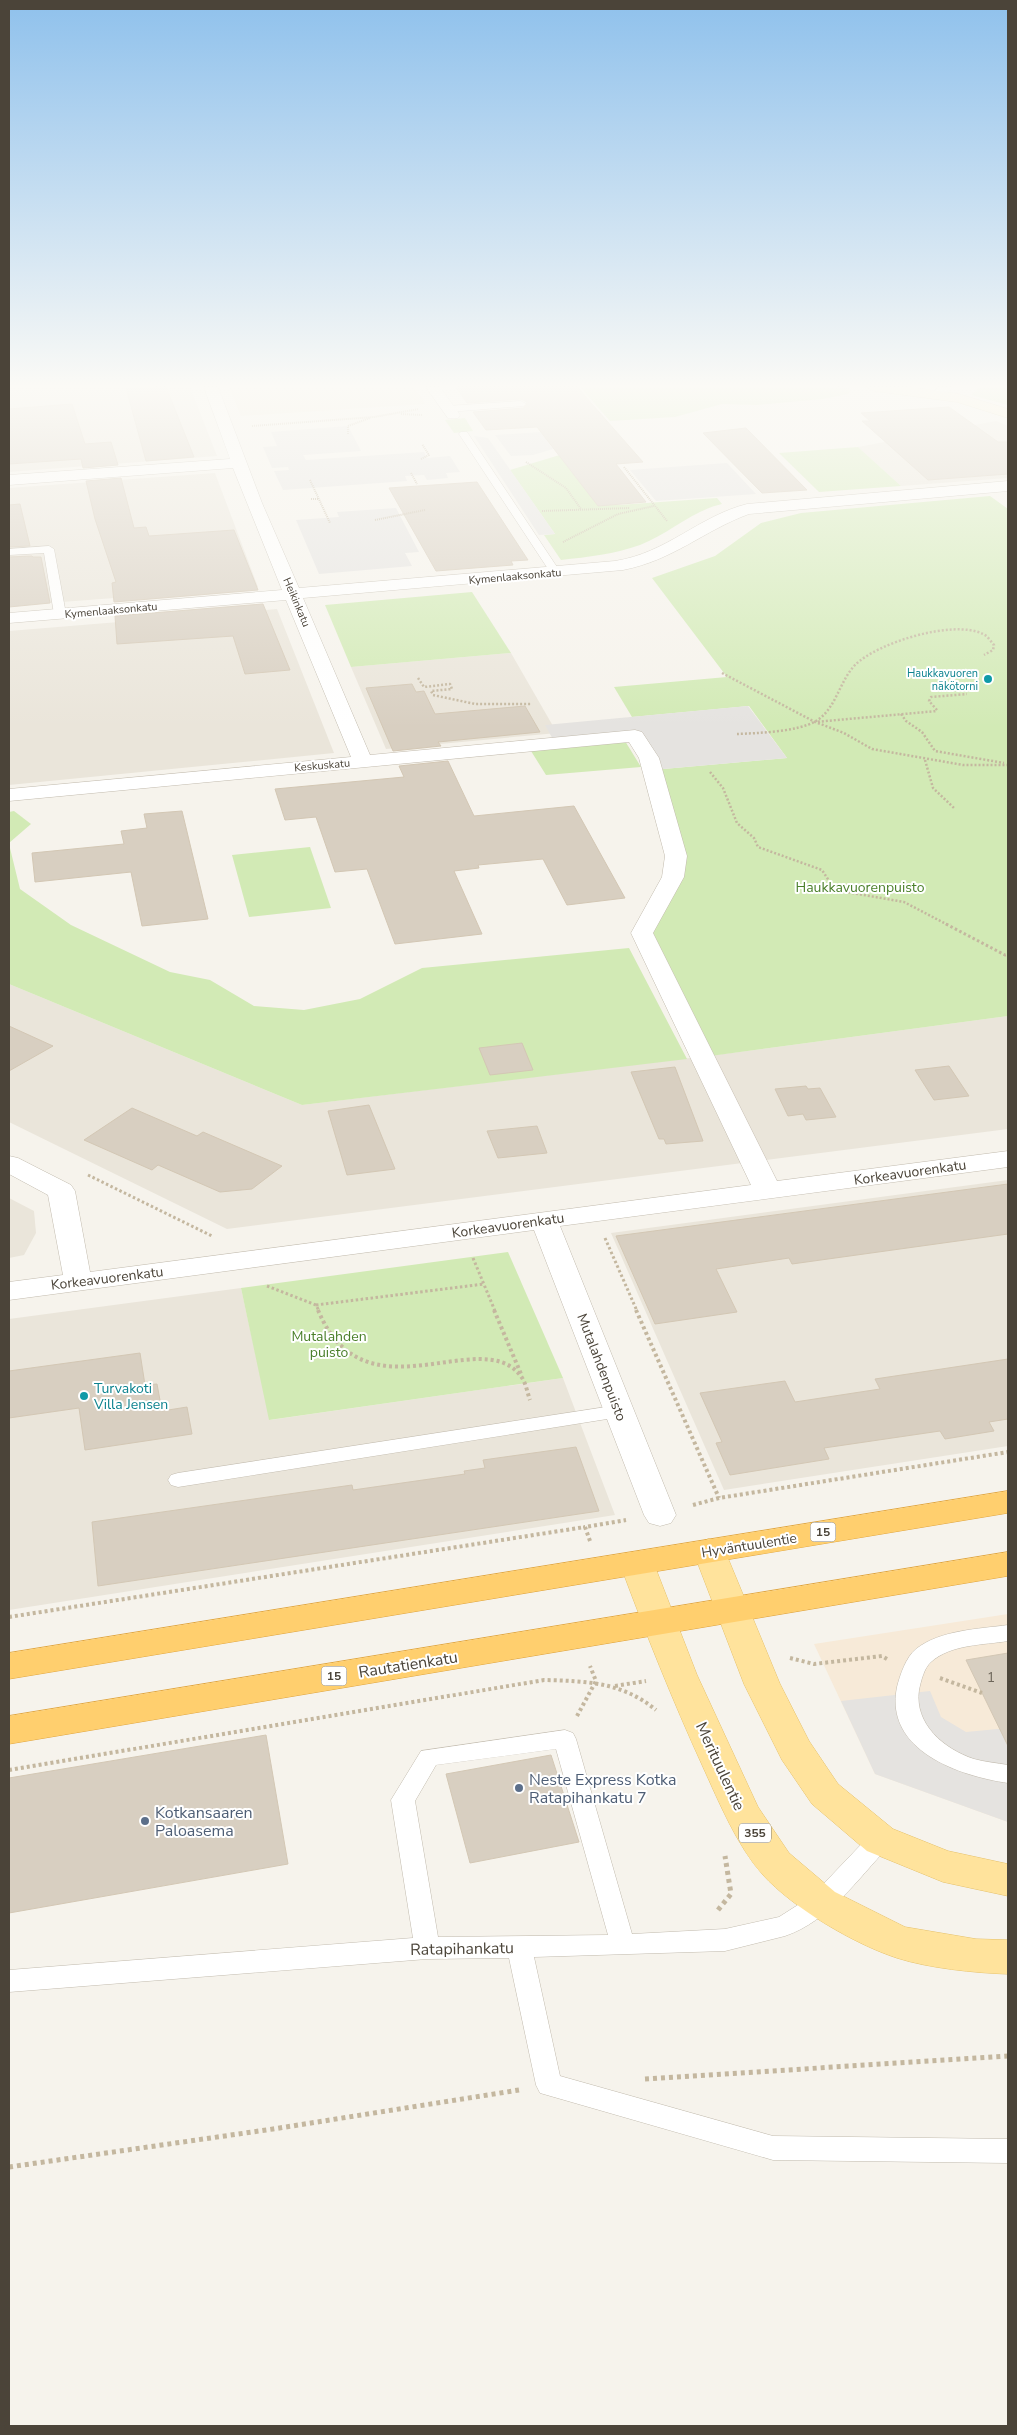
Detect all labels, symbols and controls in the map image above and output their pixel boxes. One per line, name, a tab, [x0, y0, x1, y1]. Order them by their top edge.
street label: Kymenlaaksonkatu	[468, 565, 562, 588]
street label: Heikinkatu	[279, 575, 314, 629]
street label: Kymenlaaksonkatu	[64, 599, 158, 622]
place label: Haukkavuoren näkötorni	[907, 666, 978, 694]
marker: Haukkavuoren näkötorni	[982, 673, 994, 685]
street label: Keskuskatu	[293, 756, 351, 775]
park label: Haukkavuorenpuisto	[796, 878, 925, 897]
street label: Korkeavuorenkatu	[853, 1155, 967, 1190]
street label: Korkeavuorenkatu	[451, 1208, 565, 1243]
street label: Korkeavuorenkatu	[50, 1262, 164, 1295]
street label: Mutalahdenpuisto	[572, 1311, 631, 1424]
park label: Mutalahden puisto	[291, 1327, 367, 1362]
place label: Turvakoti Villa Jensen	[93, 1379, 168, 1414]
marker: Turvakoti Villa Jensen	[78, 1390, 90, 1402]
road number: 15	[810, 1522, 836, 1541]
street label: Hyväntuulentie	[700, 1529, 798, 1562]
street label: Rautatienkatu	[357, 1646, 459, 1684]
road number: 15	[322, 1666, 346, 1685]
house number: 1	[987, 1668, 995, 1687]
street label: Merituulentie	[690, 1719, 750, 1814]
place label: Neste Express Kotka Ratapihankatu 7	[529, 1769, 676, 1809]
marker: Neste Express Kotka Ratapihankatu 7	[513, 1782, 525, 1794]
place label: Kotkansaaren Paloasema	[155, 1802, 253, 1842]
marker: Kotkansaaren Paloasema	[139, 1815, 151, 1827]
road number: 355	[739, 1824, 771, 1842]
street label: Ratapihankatu	[410, 1937, 514, 1961]

